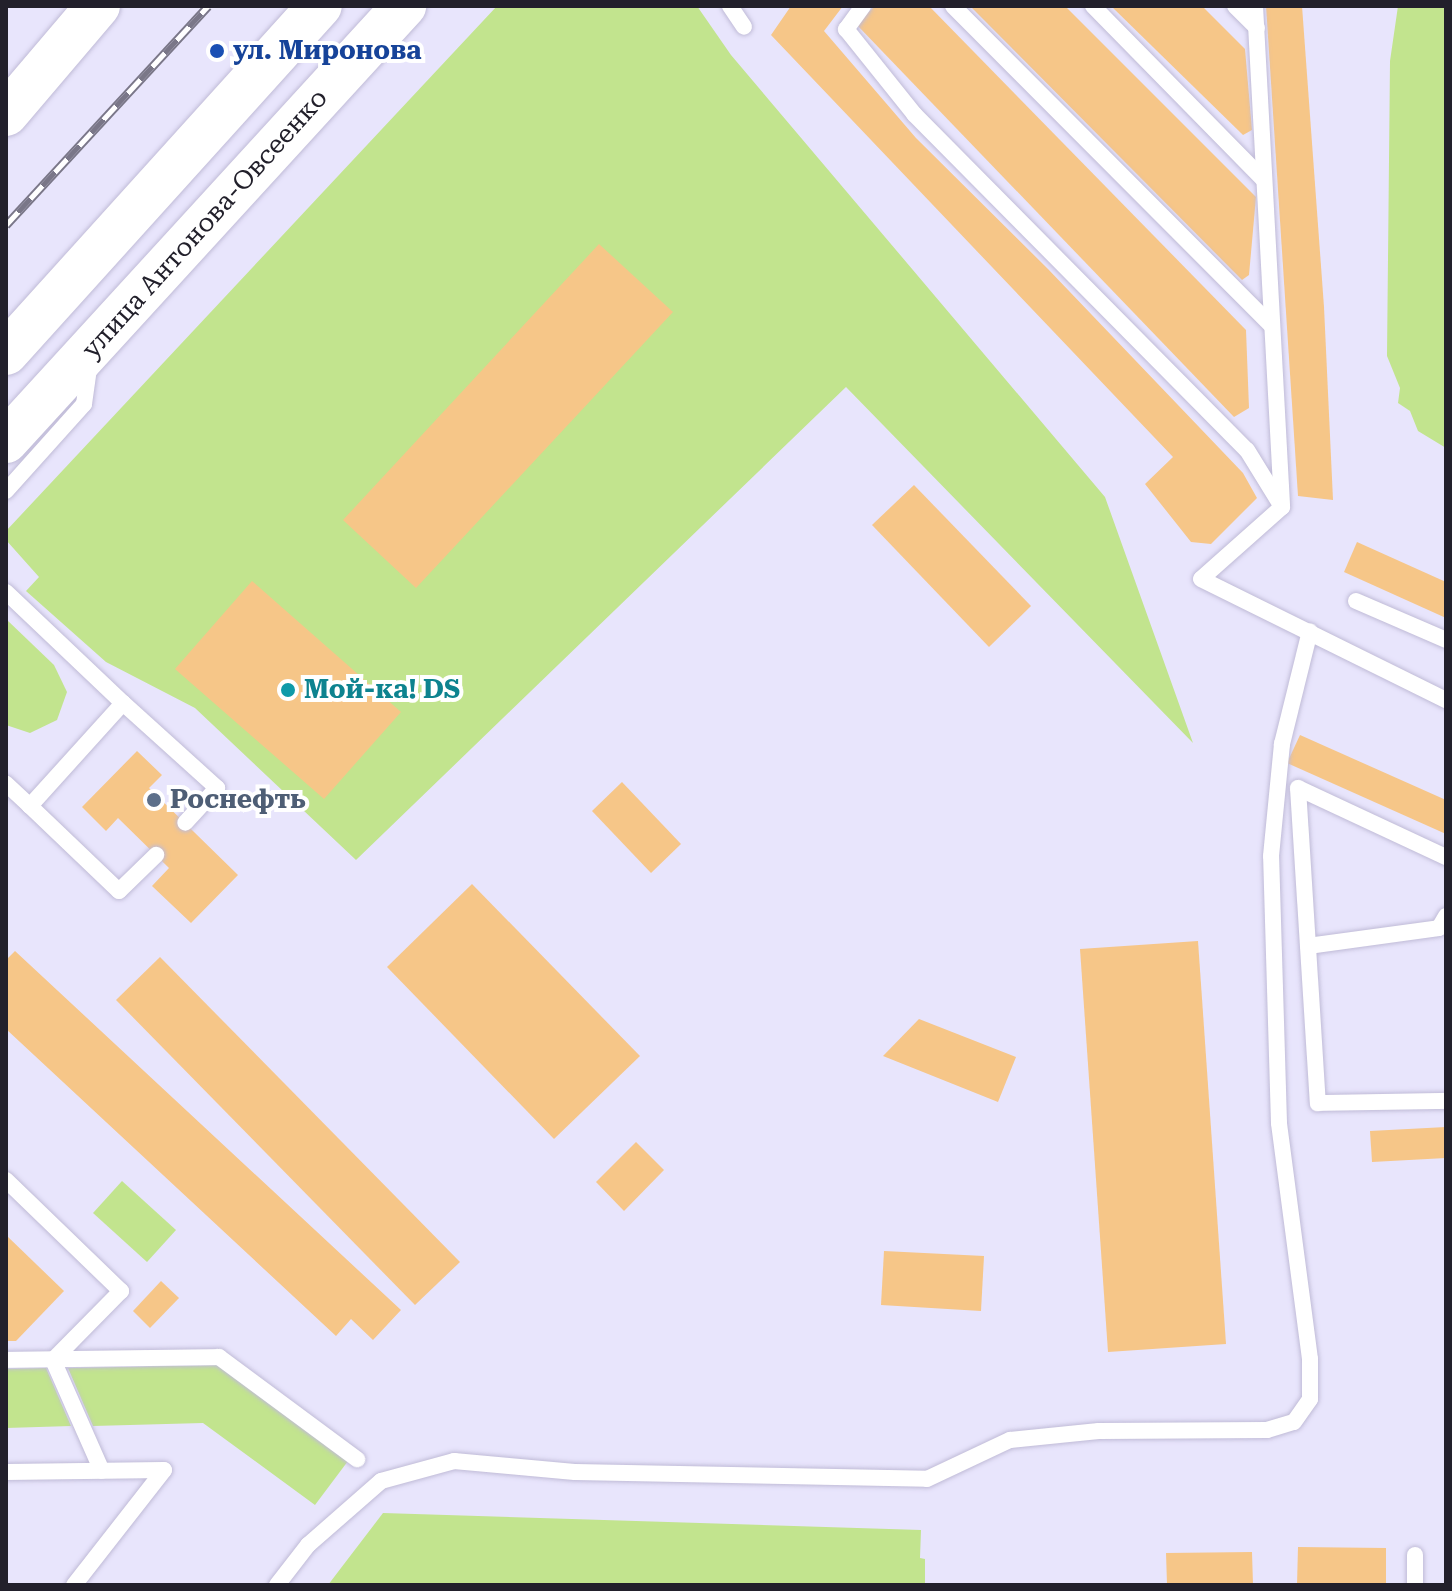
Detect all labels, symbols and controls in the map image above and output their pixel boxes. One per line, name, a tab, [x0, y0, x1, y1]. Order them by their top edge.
place label: ул. Миронова	[233, 35, 421, 67]
marker: ул. Миронова	[208, 42, 226, 60]
street label: улица Антонова-Овсеенко	[76, 83, 334, 365]
place label: Мой-ка! DS	[304, 674, 460, 706]
marker: Мой-ка! DS	[279, 681, 297, 699]
place label: Роснефть	[170, 784, 305, 816]
marker: Роснефть	[145, 791, 163, 809]

